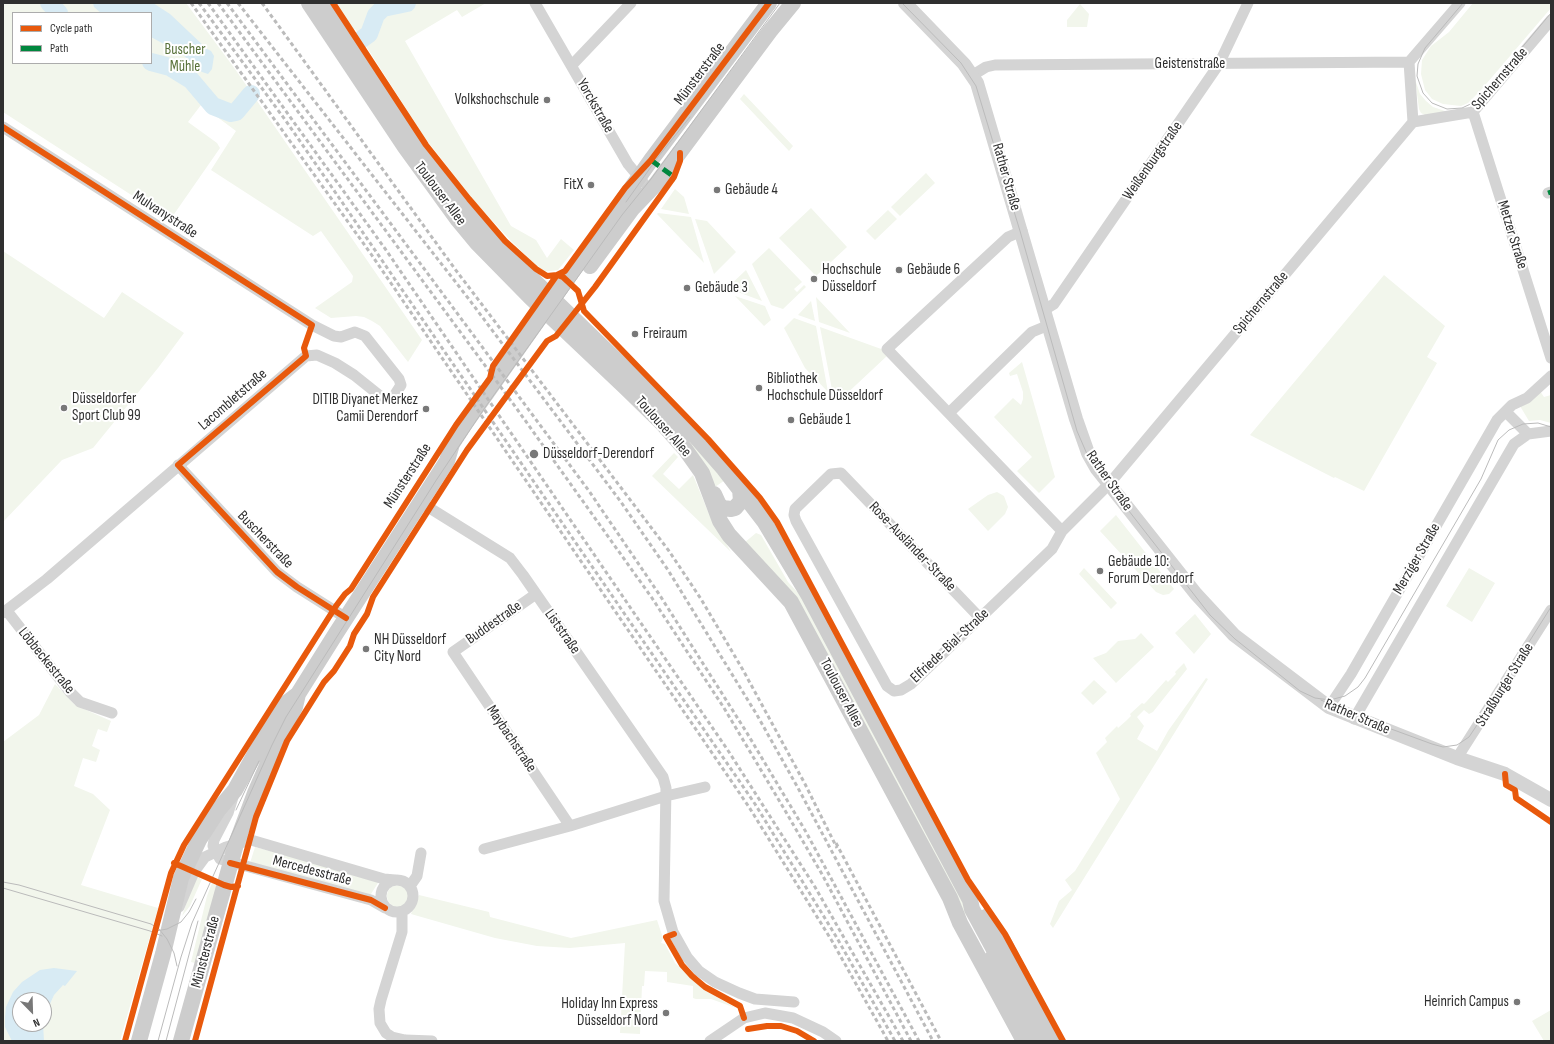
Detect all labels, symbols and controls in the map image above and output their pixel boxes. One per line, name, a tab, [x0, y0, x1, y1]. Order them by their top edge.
legend	[12, 12, 152, 64]
text: Cycle path	[50, 21, 92, 36]
street label: Münsterstraße	[671, 39, 729, 109]
text: Path	[50, 41, 68, 56]
park label: Buscher Mühle	[164, 41, 206, 76]
street label: Spichernstraße	[1468, 44, 1532, 114]
street label: Geistenstraße	[1155, 55, 1225, 73]
street label: Yorckstraße	[572, 76, 618, 136]
place label: Volkshochschule	[455, 91, 539, 109]
marker: Volkshochschule	[542, 95, 552, 105]
street label: Weißenburgstraße	[1119, 118, 1187, 204]
street label: Rather Straße	[988, 141, 1024, 213]
street label: Toulouser Allee	[410, 159, 470, 229]
place label: FitX	[563, 176, 583, 194]
marker: FitX	[586, 180, 596, 190]
place label: Gebäude 4	[725, 181, 778, 199]
marker: Gebäude 4	[712, 185, 722, 195]
street label: Mulvanystraße	[129, 187, 201, 243]
street label: Metzer Straße	[1493, 199, 1531, 271]
place label: Hochschule Düsseldorf	[822, 261, 881, 296]
place label: Gebäude 6	[907, 261, 960, 279]
marker: Gebäude 6	[894, 265, 904, 275]
street label: Spichernstraße	[1229, 268, 1293, 338]
marker: Hochschule Düsseldorf	[809, 274, 819, 284]
place label: Gebäude 3	[695, 279, 748, 297]
marker: Gebäude 3	[682, 283, 692, 293]
place label: Freiraum	[643, 325, 687, 343]
marker: Freiraum	[630, 329, 640, 339]
street label: Lacombletstraße	[195, 365, 271, 435]
place label: Bibliothek Hochschule Düsseldorf	[767, 370, 883, 405]
marker: Bibliothek Hochschule Düsseldorf	[754, 383, 764, 393]
place label: Düsseldorfer Sport Club 99	[72, 390, 141, 425]
place label: DITIB Diyanet Merkez Camii Derendorf	[312, 391, 418, 426]
street label: Toulouser Allee	[631, 393, 695, 461]
marker: Düsseldorfer Sport Club 99	[59, 403, 69, 413]
marker: DITIB Diyanet Merkez Camii Derendorf	[421, 404, 431, 414]
place label: Gebäude 1	[799, 411, 851, 429]
marker: Gebäude 1	[786, 415, 796, 425]
street label: Münsterstraße	[380, 440, 436, 512]
place label: Düsseldorf-Derendorf	[543, 445, 654, 463]
street label: Rather Straße	[1082, 447, 1136, 515]
marker: Düsseldorf-Derendorf	[528, 448, 540, 460]
street label: Rose-Ausländer-Straße	[865, 498, 959, 596]
street label: Buscherstraße	[233, 507, 297, 573]
street label: Merziger Straße	[1389, 520, 1445, 598]
place label: Gebäude 10: Forum Derendorf	[1108, 553, 1194, 588]
marker: Gebäude 10: Forum Derendorf	[1095, 566, 1105, 576]
street label: Buddestraße	[463, 597, 525, 649]
street label: Elfriede-Bial-Straße	[907, 605, 993, 687]
street label: Liststraße	[540, 606, 584, 658]
street label: Löbbeckestraße	[14, 624, 78, 698]
place label: NH Düsseldorf City Nord	[374, 631, 446, 666]
street label: Straßburger Straße	[1472, 640, 1538, 730]
marker: NH Düsseldorf City Nord	[361, 644, 371, 654]
street label: Toulouser Allee	[815, 656, 867, 730]
street label: Rather Straße	[1322, 695, 1392, 739]
street label: Maybachstraße	[482, 702, 540, 776]
street label: Mercedesstraße	[271, 852, 353, 890]
street label: Münsterstraße	[188, 914, 224, 990]
north arrow	[12, 992, 52, 1032]
place label: Heinrich Campus	[1424, 993, 1509, 1011]
place label: Holiday Inn Express Düsseldorf Nord	[561, 995, 658, 1030]
marker: Heinrich Campus	[1512, 997, 1522, 1007]
marker: Holiday Inn Express Düsseldorf Nord	[661, 1008, 671, 1018]
text: N	[31, 1015, 42, 1030]

